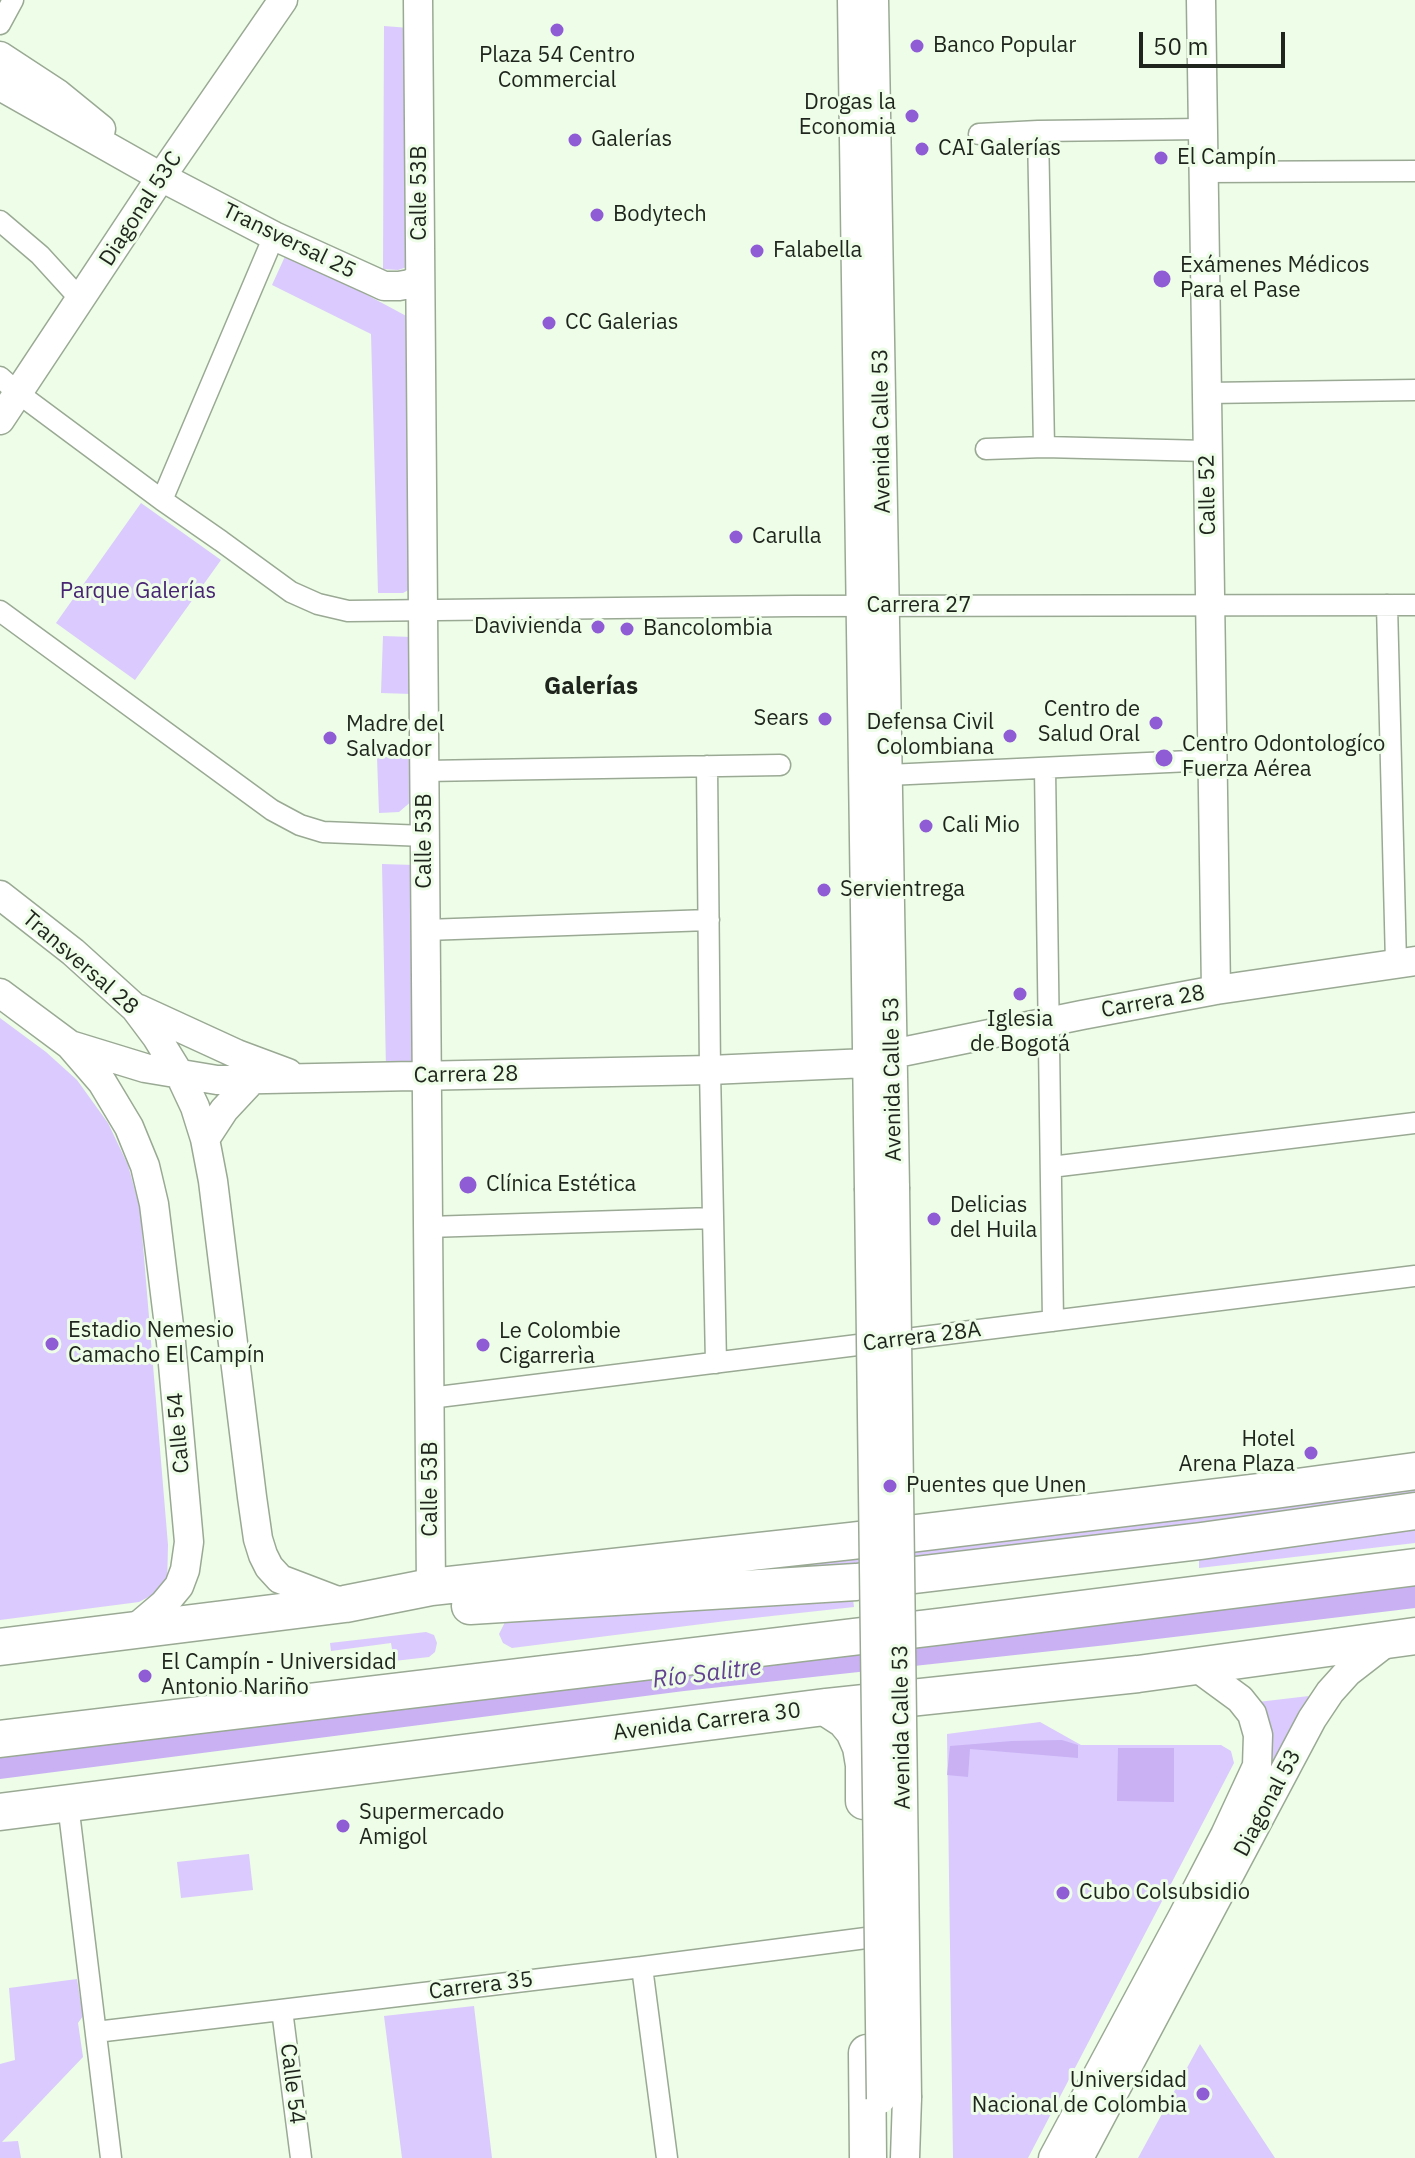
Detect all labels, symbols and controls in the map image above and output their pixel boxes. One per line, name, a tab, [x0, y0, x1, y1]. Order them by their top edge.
scale bar	[1143, 16, 1289, 66]
marker: Plaza 54 Centro Commercial	[548, 21, 566, 39]
text: 50 m	[1153, 30, 1208, 62]
place label: Banco Popular	[933, 33, 1076, 59]
marker: Banco Popular	[908, 37, 926, 55]
place label: Plaza 54 Centro Commercial	[479, 43, 635, 94]
place label: Drogas la Economia	[799, 90, 896, 142]
marker: Drogas la Economia	[903, 107, 921, 125]
place label: Galerías	[591, 127, 672, 153]
marker: Galerías	[566, 131, 584, 149]
place label: CAI Galerías	[938, 136, 1061, 162]
marker: CAI Galerías	[913, 140, 931, 158]
street label: Calle 53B	[407, 145, 433, 241]
place label: El Campín	[1177, 145, 1276, 171]
street label: Diagonal 53C	[94, 147, 188, 271]
marker: El Campín	[1152, 149, 1170, 167]
street label: Transversal 25	[218, 197, 360, 285]
place label: Bodytech	[613, 202, 707, 228]
marker: Bodytech	[588, 206, 606, 224]
place label: Falabella	[773, 238, 862, 264]
marker: Falabella	[748, 242, 766, 260]
place label: Exámenes Médicos Para el Pase	[1180, 253, 1370, 304]
marker: Exámenes Médicos Para el Pase	[1151, 268, 1173, 290]
place label: CC Galerias	[565, 310, 678, 336]
marker: CC Galerias	[540, 314, 558, 332]
street label: Avenida Calle 53	[867, 348, 897, 514]
street label: Calle 52	[1194, 454, 1222, 536]
place label: Carulla	[752, 524, 822, 550]
marker: Carulla	[727, 528, 745, 546]
park label: Parque Galerías	[60, 579, 216, 605]
street label: Carrera 27	[867, 593, 971, 619]
place label: Davivienda	[474, 614, 582, 640]
place label: Bancolombia	[643, 616, 772, 642]
marker: Davivienda	[589, 618, 607, 636]
marker: Bancolombia	[618, 620, 636, 638]
district label: Galerías	[544, 673, 638, 701]
place label: Centro de Salud Oral	[1038, 697, 1140, 748]
place label: Sears	[754, 706, 809, 732]
marker: Sears	[816, 710, 834, 728]
place label: Defensa Civil Colombiana	[866, 710, 994, 762]
place label: Madre del Salvador	[346, 712, 444, 764]
marker: Centro de Salud Oral	[1147, 714, 1165, 732]
marker: Defensa Civil Colombiana	[1001, 727, 1019, 745]
marker: Madre del Salvador	[321, 729, 339, 747]
place label: Centro Odontologíco Fuerza Aérea	[1182, 732, 1385, 784]
marker: Centro Odontologíco Fuerza Aérea	[1153, 747, 1175, 769]
street label: Calle 53B	[412, 793, 438, 889]
place label: Cali Mio	[942, 813, 1020, 839]
marker: Cali Mio	[917, 817, 935, 835]
place label: Servientrega	[840, 877, 965, 903]
marker: Servientrega	[815, 881, 833, 899]
street label: Transversal 28	[17, 905, 143, 1021]
street label: Carrera 28	[1099, 980, 1207, 1024]
marker: Iglesia de Bogotá	[1011, 985, 1029, 1003]
street label: Avenida Calle 53	[878, 996, 908, 1162]
place label: Iglesia de Bogotá	[970, 1007, 1070, 1058]
street label: Carrera 28	[413, 1061, 519, 1089]
place label: Clínica Estética	[486, 1172, 636, 1198]
marker: Clínica Estética	[457, 1174, 479, 1196]
place label: Delicias del Huila	[950, 1193, 1037, 1244]
marker: Delicias del Huila	[925, 1210, 943, 1228]
street label: Carrera 28A	[861, 1317, 983, 1357]
place label: Estadio Nemesio Camacho El Campín	[68, 1318, 265, 1370]
place label: Le Colombie Cigarrerìa	[499, 1319, 621, 1370]
marker: Estadio Nemesio Camacho El Campín	[43, 1335, 61, 1353]
marker: Le Colombie Cigarrerìa	[474, 1336, 492, 1354]
street label: Calle 54	[162, 1392, 196, 1474]
place label: Hotel Arena Plaza	[1178, 1427, 1295, 1478]
street label: Calle 53B	[418, 1441, 444, 1537]
marker: Hotel Arena Plaza	[1302, 1444, 1320, 1462]
place label: Puentes que Unen	[906, 1473, 1087, 1499]
marker: Puentes que Unen	[881, 1477, 899, 1495]
street label: Avenida Calle 53	[887, 1644, 917, 1810]
place label: El Campín - Universidad Antonio Nariño	[161, 1650, 397, 1702]
water label: Río Salitre	[651, 1653, 763, 1695]
marker: El Campín - Universidad Antonio Nariño	[136, 1667, 154, 1685]
street label: Avenida Carrera 30	[612, 1697, 802, 1747]
street label: Diagonal 53	[1229, 1745, 1307, 1861]
place label: Supermercado Amigol	[359, 1800, 504, 1852]
marker: Supermercado Amigol	[334, 1817, 352, 1835]
place label: Cubo Colsubsidio	[1079, 1880, 1250, 1906]
marker: Cubo Colsubsidio	[1054, 1884, 1072, 1902]
street label: Carrera 35	[427, 1967, 535, 2005]
street label: Calle 54	[274, 2042, 310, 2126]
place label: Universidad Nacional de Colombia	[972, 2068, 1187, 2120]
marker: Universidad Nacional de Colombia	[1194, 2085, 1212, 2103]

